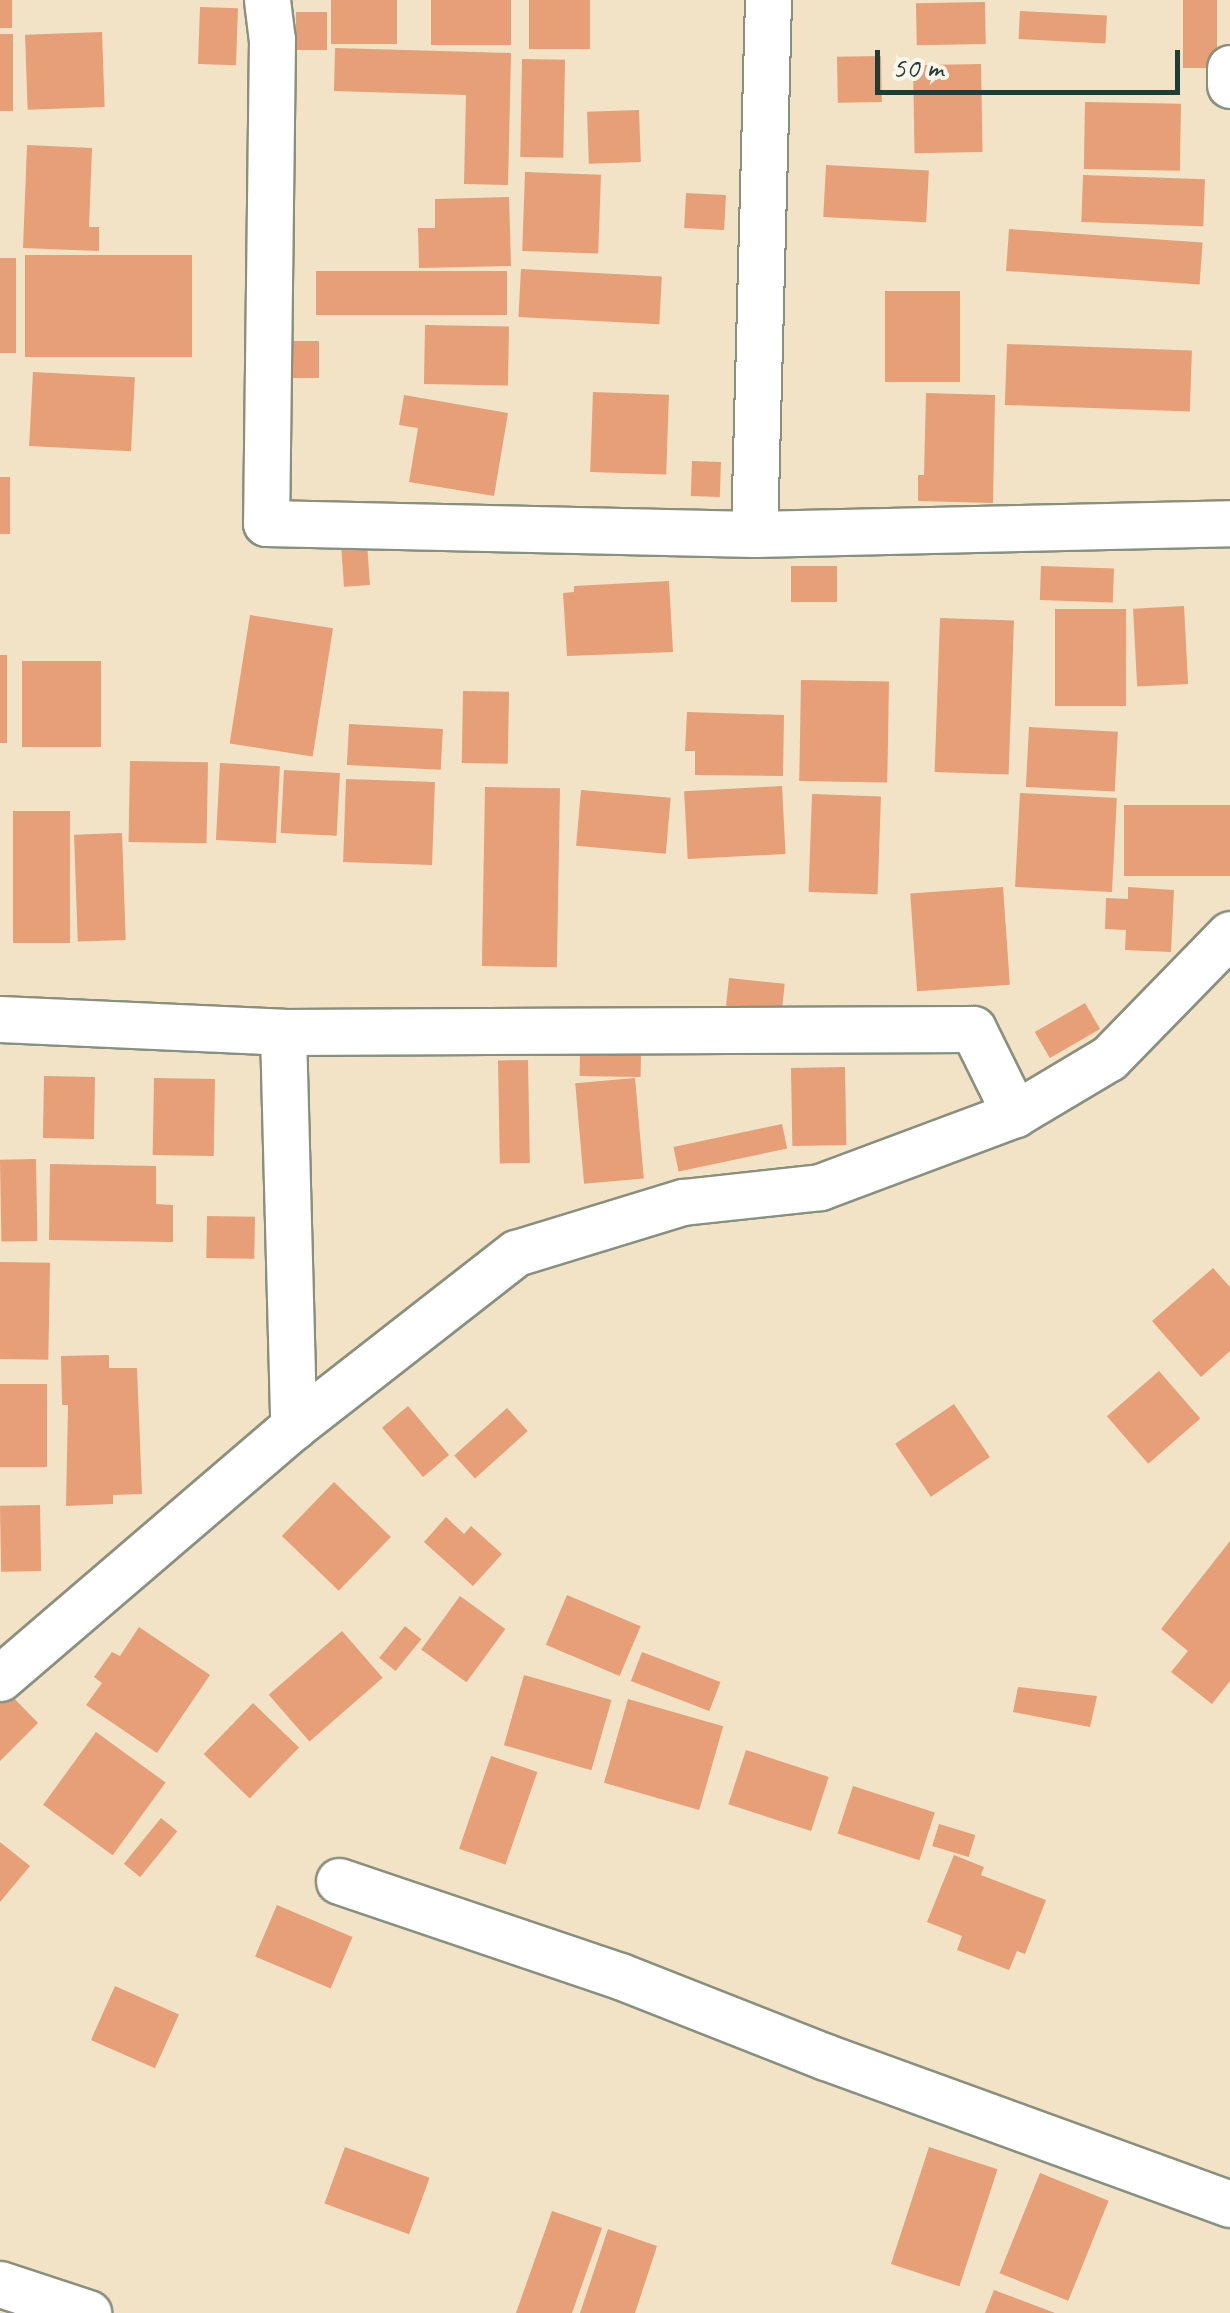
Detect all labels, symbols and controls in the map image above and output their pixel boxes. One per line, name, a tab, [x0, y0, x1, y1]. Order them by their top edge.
scale bar	[880, 30, 1185, 92]
text: 50 m	[892, 48, 943, 86]

